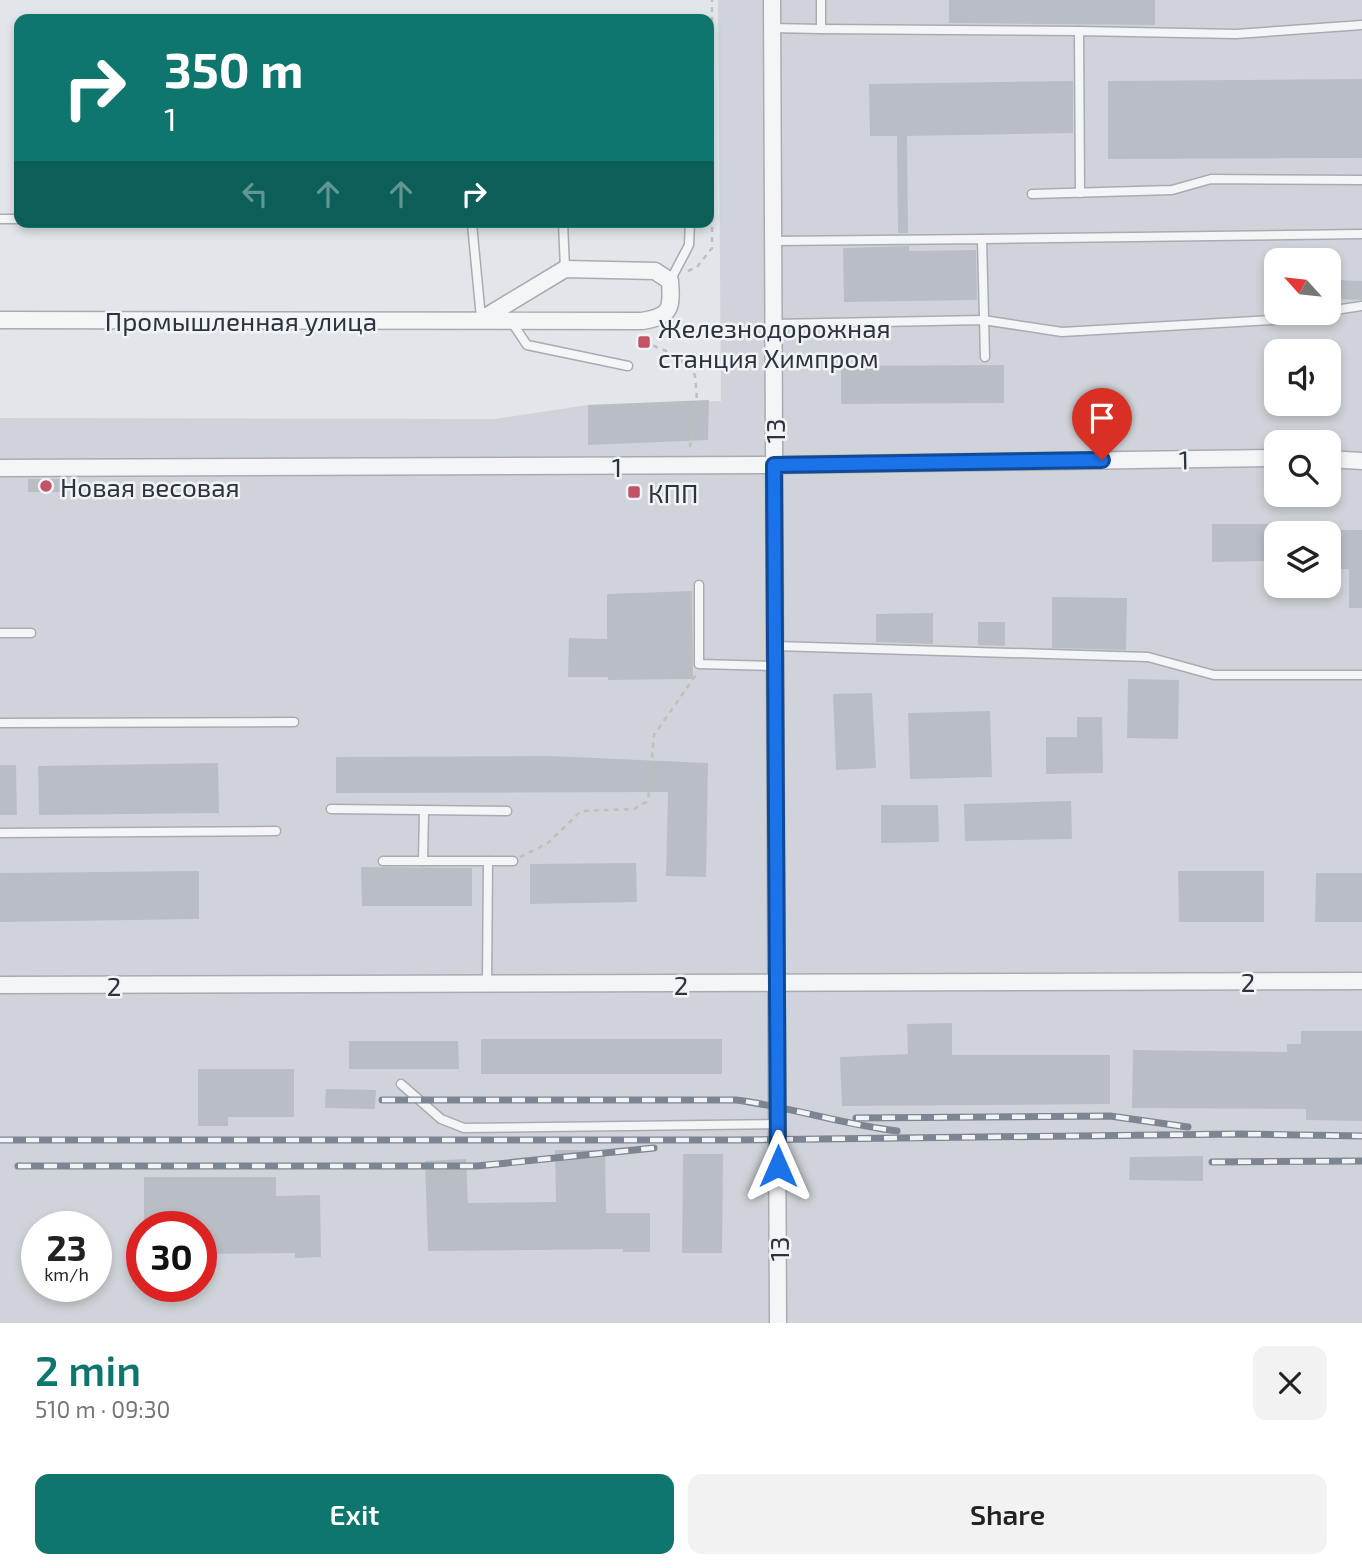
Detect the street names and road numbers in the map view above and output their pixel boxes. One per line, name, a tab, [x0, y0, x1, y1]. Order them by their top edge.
street label: Промышленная улица	[105, 305, 377, 337]
street label: 13	[759, 419, 790, 443]
street label: 1	[1179, 443, 1189, 475]
street label: 1	[612, 451, 622, 482]
street label: 2	[1241, 966, 1255, 997]
street label: 2	[674, 969, 688, 1000]
street label: 2	[107, 970, 121, 1001]
street label: 13	[763, 1237, 794, 1261]

